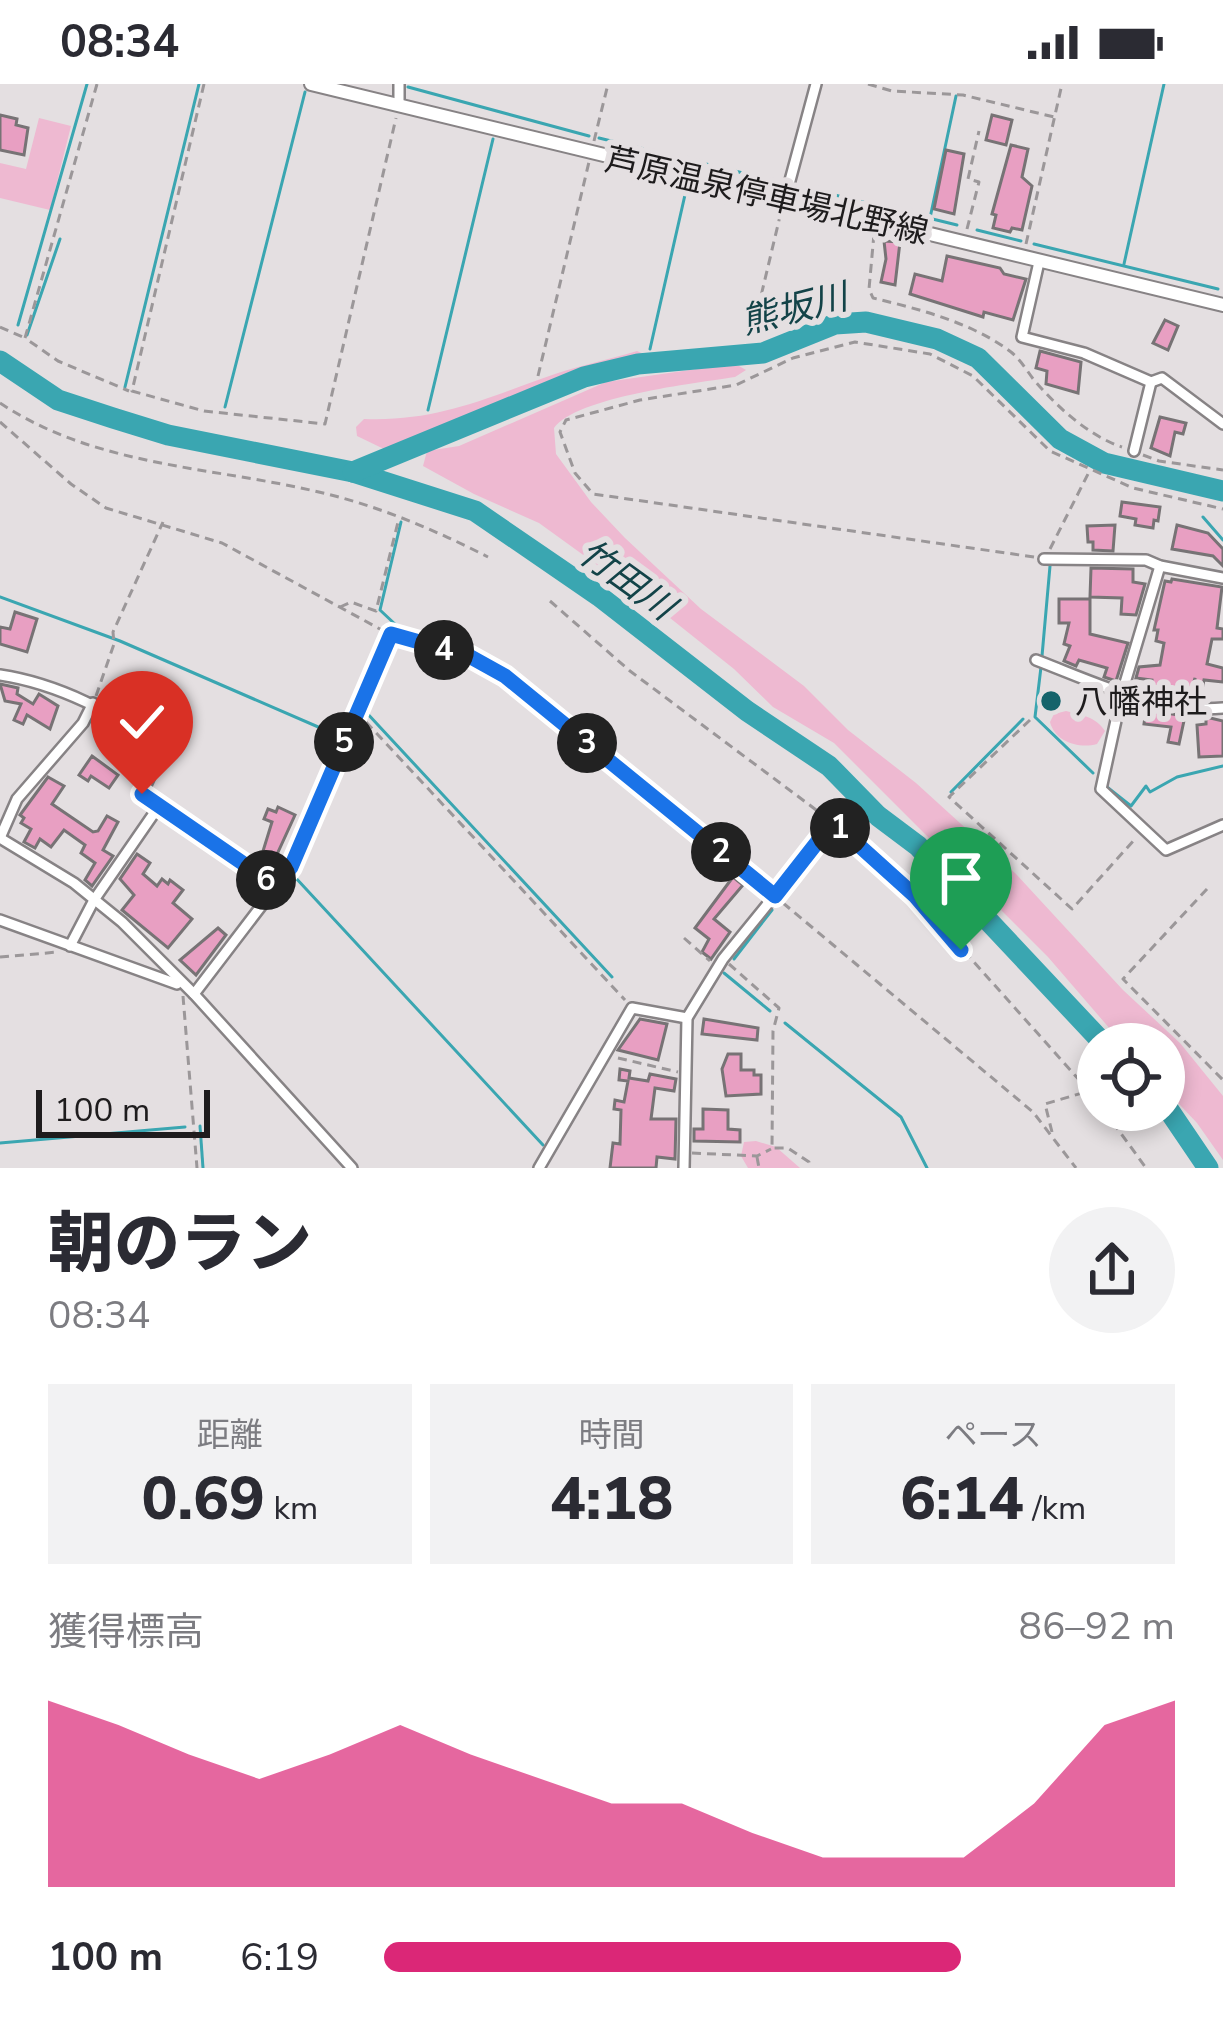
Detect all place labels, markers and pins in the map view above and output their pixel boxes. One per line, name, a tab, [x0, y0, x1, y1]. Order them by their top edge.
pin: 4	[414, 620, 474, 680]
pin	[91, 671, 193, 794]
place label: 八幡神社	[1075, 680, 1207, 725]
marker: 八幡神社	[1038, 688, 1064, 714]
pin: 5	[314, 712, 374, 772]
pin: 3	[557, 713, 617, 773]
pin: 1	[810, 798, 870, 858]
pin: 2	[691, 822, 751, 882]
pin	[910, 827, 1012, 950]
pin: 6	[236, 850, 296, 910]

